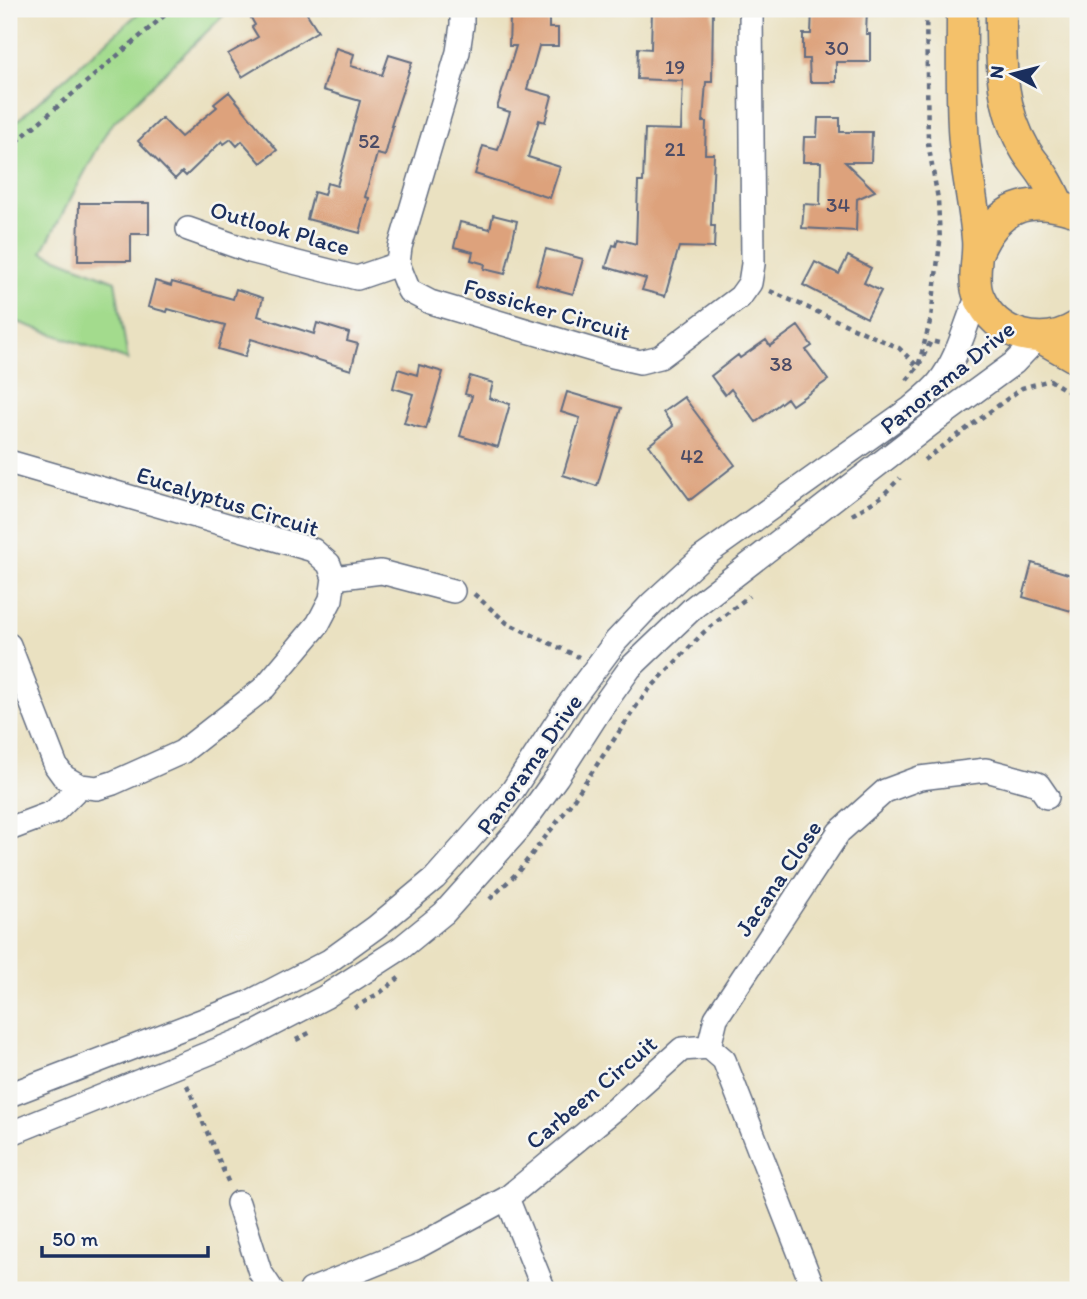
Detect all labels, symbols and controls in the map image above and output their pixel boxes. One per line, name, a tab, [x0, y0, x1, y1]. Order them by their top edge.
house number: 30	[825, 35, 849, 60]
north arrow	[978, 38, 1048, 108]
house number: 19	[665, 54, 685, 79]
text: N	[984, 64, 1009, 80]
house number: 52	[358, 128, 380, 153]
house number: 21	[665, 136, 686, 161]
house number: 34	[826, 192, 850, 217]
street label: Outlook Place	[207, 194, 353, 262]
street label: Fossicker Circuit	[461, 271, 633, 347]
street label: Panorama Drive	[874, 314, 1020, 440]
house number: 38	[770, 351, 792, 376]
house number: 42	[680, 443, 704, 468]
street label: Eucalyptus Circuit	[133, 459, 323, 543]
street label: Panorama Drive	[470, 688, 588, 840]
street label: Jacana Close	[729, 814, 827, 942]
street label: Carbeen Circuit	[520, 1029, 662, 1155]
scale bar	[42, 1215, 208, 1259]
text: 50 m	[52, 1226, 99, 1251]

